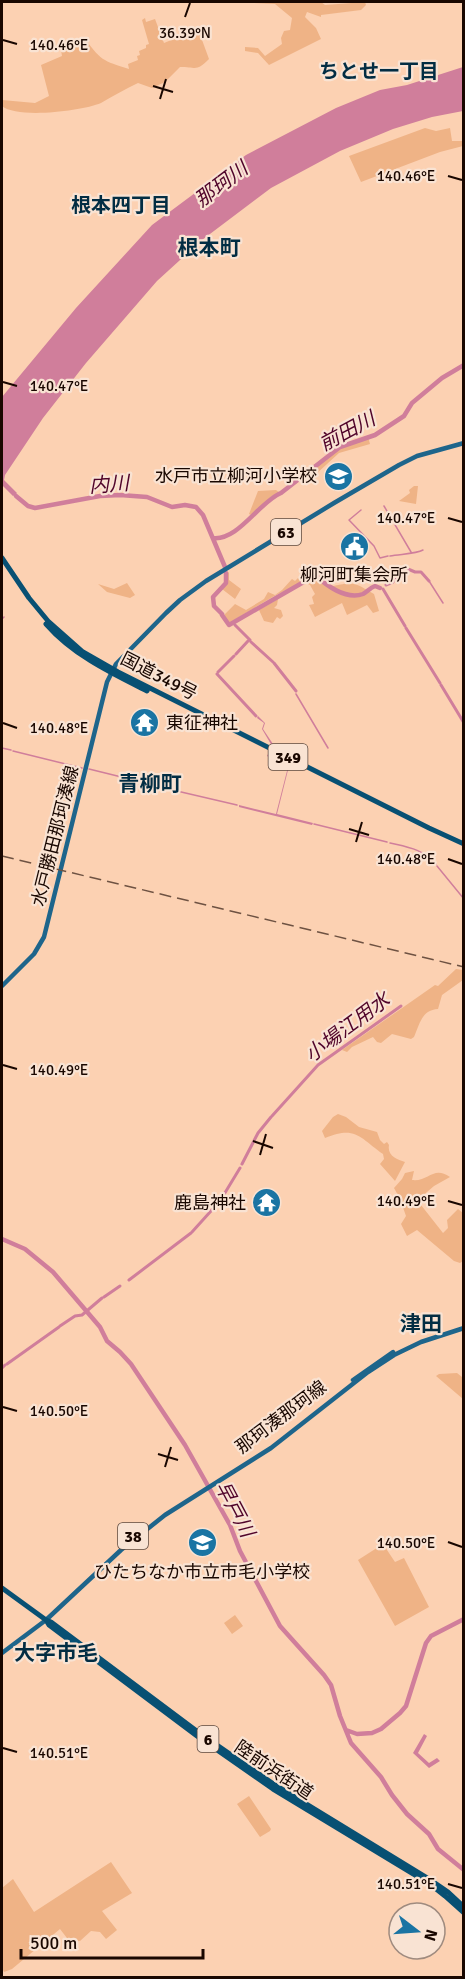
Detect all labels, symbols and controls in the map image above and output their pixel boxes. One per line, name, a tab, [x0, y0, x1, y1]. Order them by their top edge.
text: 36.39°N	[159, 24, 211, 42]
text: 140.46°E	[30, 36, 88, 54]
district label: ちとせ一丁目	[319, 59, 439, 84]
water label: 那珂川	[190, 155, 254, 212]
text: 140.46°E	[377, 167, 435, 185]
district label: 根本四丁目	[71, 193, 171, 218]
district label: 根本町	[178, 235, 241, 261]
text: 140.47°E	[30, 377, 88, 395]
water label: 前田川	[315, 405, 381, 457]
school or university icon: 水戸市立柳河小学校	[322, 460, 354, 492]
place label: 水戸市立柳河小学校	[155, 465, 317, 487]
water label: 内川	[88, 470, 132, 498]
text: 140.47°E	[377, 509, 435, 527]
road number: 63	[271, 519, 301, 545]
public building icon: 柳河町集会所	[338, 530, 370, 562]
place label: 柳河町集会所	[300, 564, 408, 586]
street label: 国道349号	[117, 647, 201, 705]
temple icon: 東征神社	[129, 707, 161, 739]
place label: 東征神社	[166, 712, 238, 734]
text: 140.48°E	[30, 719, 88, 737]
road number: 349	[268, 744, 308, 770]
street label: 水戸勝田那珂湊線	[27, 763, 83, 909]
district label: 青柳町	[119, 771, 182, 797]
text: 140.48°E	[377, 850, 435, 868]
water label: 小場江用水	[300, 986, 396, 1067]
text: 140.49°E	[30, 1061, 88, 1079]
temple icon: 鹿島神社	[251, 1187, 283, 1219]
place label: 鹿島神社	[174, 1192, 246, 1214]
text: 140.49°E	[377, 1192, 435, 1210]
district label: 津田	[400, 1311, 442, 1337]
street label: 那珂湊那珂線	[231, 1376, 331, 1458]
text: 140.50°E	[30, 1402, 88, 1420]
water label: 早戸川	[209, 1477, 261, 1543]
road number: 38	[118, 1523, 148, 1549]
school or university icon: ひたちなか市立市毛小学校	[186, 1527, 218, 1559]
text: 140.50°E	[377, 1534, 435, 1552]
place label: ひたちなか市立市毛小学校	[94, 1561, 310, 1583]
district label: 大字市毛	[14, 1640, 98, 1666]
road number: 6	[198, 1726, 218, 1752]
street label: 陸前浜街道	[231, 1736, 317, 1804]
text: 140.51°E	[30, 1744, 88, 1762]
text: 140.51°E	[377, 1875, 435, 1893]
north arrow	[387, 1901, 447, 1961]
scale bar	[21, 1922, 202, 1960]
text: N	[419, 1927, 442, 1943]
text: 500 m	[30, 1932, 77, 1954]

